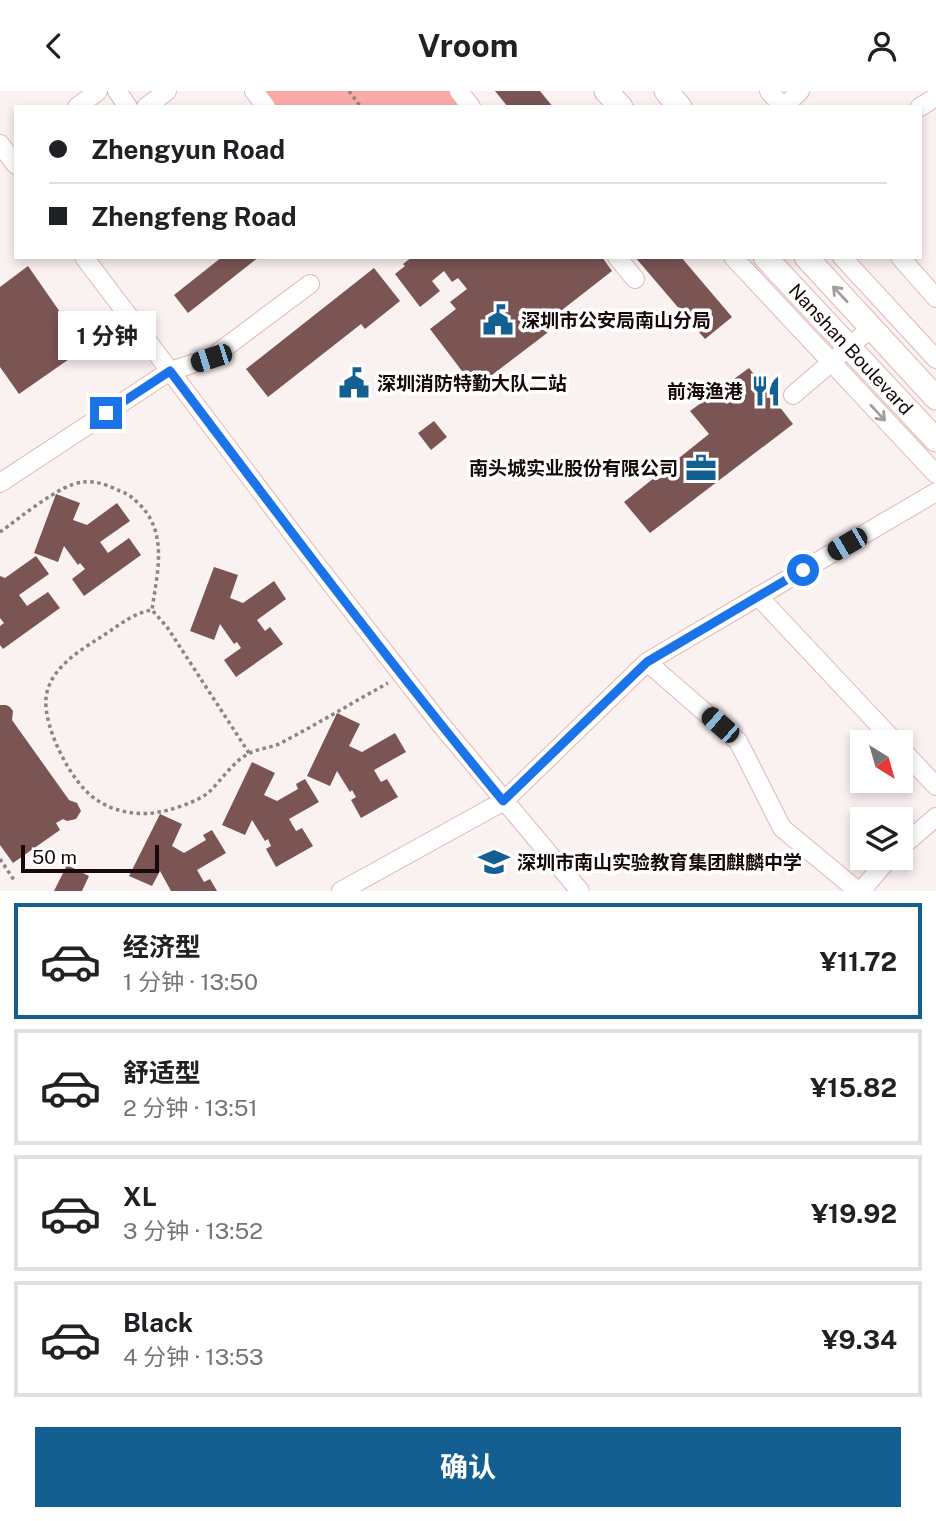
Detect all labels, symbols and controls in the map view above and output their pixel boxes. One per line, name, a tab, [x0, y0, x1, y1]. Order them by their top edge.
icon: back	[35, 27, 73, 65]
text: Vroom	[418, 27, 518, 64]
icon: person	[863, 27, 901, 65]
text: Zhengyun Road	[91, 134, 285, 165]
text: Zhengfeng Road	[91, 201, 297, 232]
street label: Nanshan Boulevard	[785, 279, 917, 419]
one-way arrow	[831, 286, 848, 303]
public building icon: 深圳市公安局南山分局	[481, 303, 515, 337]
place label: 深圳市公安局南山分局	[521, 309, 711, 331]
callout: 1 分钟	[57, 311, 155, 361]
text: 1 分钟	[76, 322, 138, 349]
car	[188, 342, 235, 374]
public building icon: 深圳消防特勤大队二站	[337, 366, 371, 400]
place label: 深圳消防特勤大队二站	[377, 372, 567, 394]
restaurant icon: 前海渔港	[749, 374, 783, 408]
place label: 前海渔港	[667, 380, 743, 402]
route end	[90, 397, 122, 429]
one-way arrow	[869, 404, 886, 421]
office icon: 南头城实业股份有限公司	[684, 451, 718, 485]
place label: 南头城实业股份有限公司	[469, 457, 678, 479]
car	[824, 524, 871, 564]
route start	[787, 554, 819, 586]
car	[698, 703, 743, 747]
north arrow	[850, 730, 914, 793]
map controls	[850, 730, 913, 870]
button: layers	[850, 807, 913, 870]
scale bar	[21, 842, 159, 874]
school or university icon: 深圳市南山实验教育集团麒麟中学	[477, 845, 511, 879]
text: 50 m	[32, 846, 77, 868]
place label: 深圳市南山实验教育集团麒麟中学	[517, 851, 802, 873]
icon: car	[39, 930, 102, 993]
text: 经济型	[123, 931, 201, 962]
text: ¥11.72	[820, 946, 897, 977]
text: 1 分钟 · 13:50	[123, 968, 258, 995]
icon: car	[39, 1056, 102, 1119]
text: 舒适型	[123, 1057, 201, 1088]
text: ¥15.82	[810, 1072, 897, 1103]
text: 2 分钟 · 13:51	[123, 1094, 258, 1121]
text: XL	[123, 1181, 157, 1212]
icon: car	[39, 1182, 102, 1245]
text: ¥19.92	[811, 1198, 897, 1229]
text: 3 分钟 · 13:52	[123, 1217, 263, 1244]
text: Black	[123, 1307, 193, 1338]
icon: car	[39, 1308, 102, 1371]
text: ¥9.34	[821, 1324, 897, 1355]
text: 4 分钟 · 13:53	[123, 1343, 264, 1370]
button: 确认	[35, 1427, 901, 1507]

